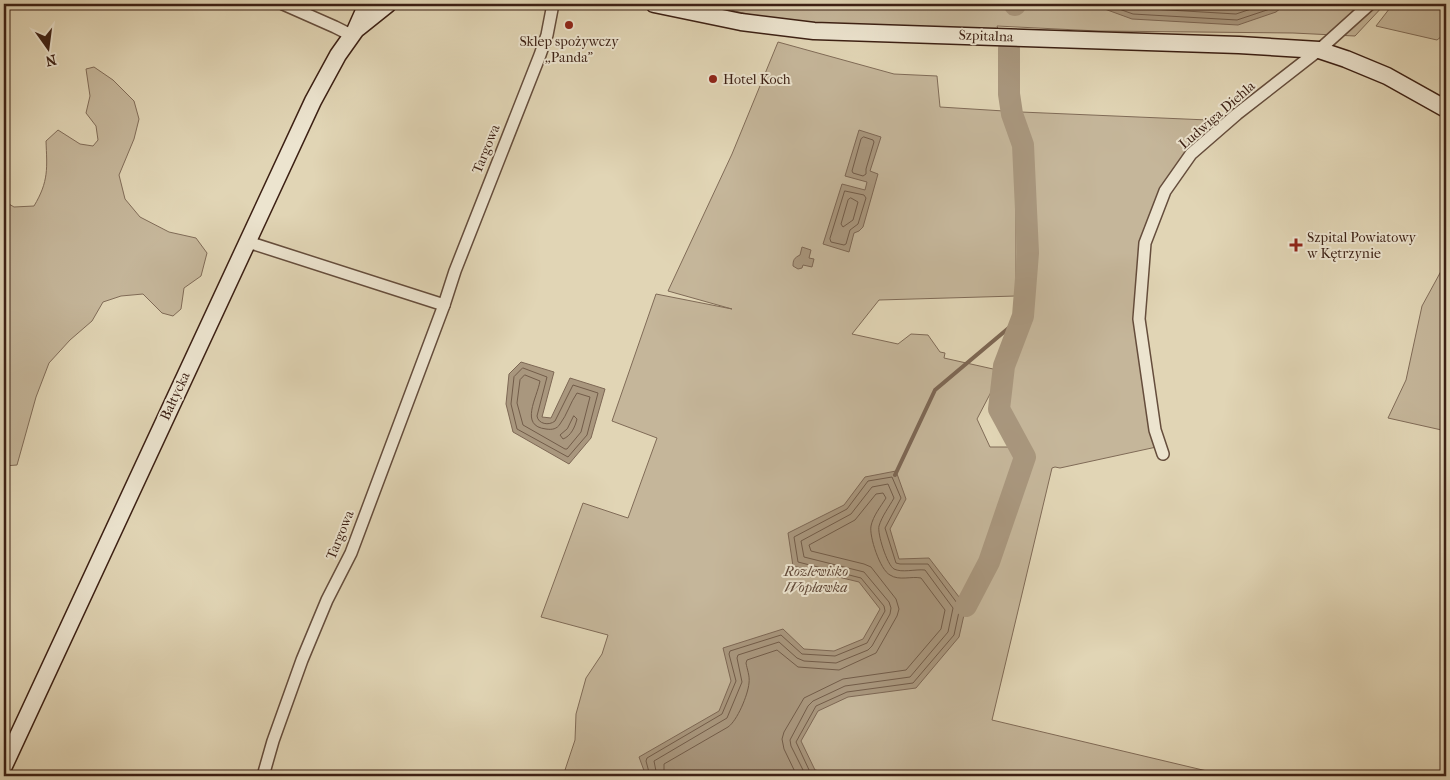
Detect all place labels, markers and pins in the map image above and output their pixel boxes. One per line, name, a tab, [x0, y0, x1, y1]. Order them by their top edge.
marker: Sklep spożywczy ,,Panda"	[563, 19, 575, 31]
place label: Sklep spożywczy ,,Panda"	[519, 33, 619, 66]
place label: Hotel Koch	[723, 71, 791, 88]
marker: Hotel Koch	[707, 73, 719, 85]
place label: Szpital Powiatowy w Kętrzynie	[1306, 229, 1417, 262]
marker: Szpital Powiatowy w Kętrzynie	[1289, 238, 1303, 252]

